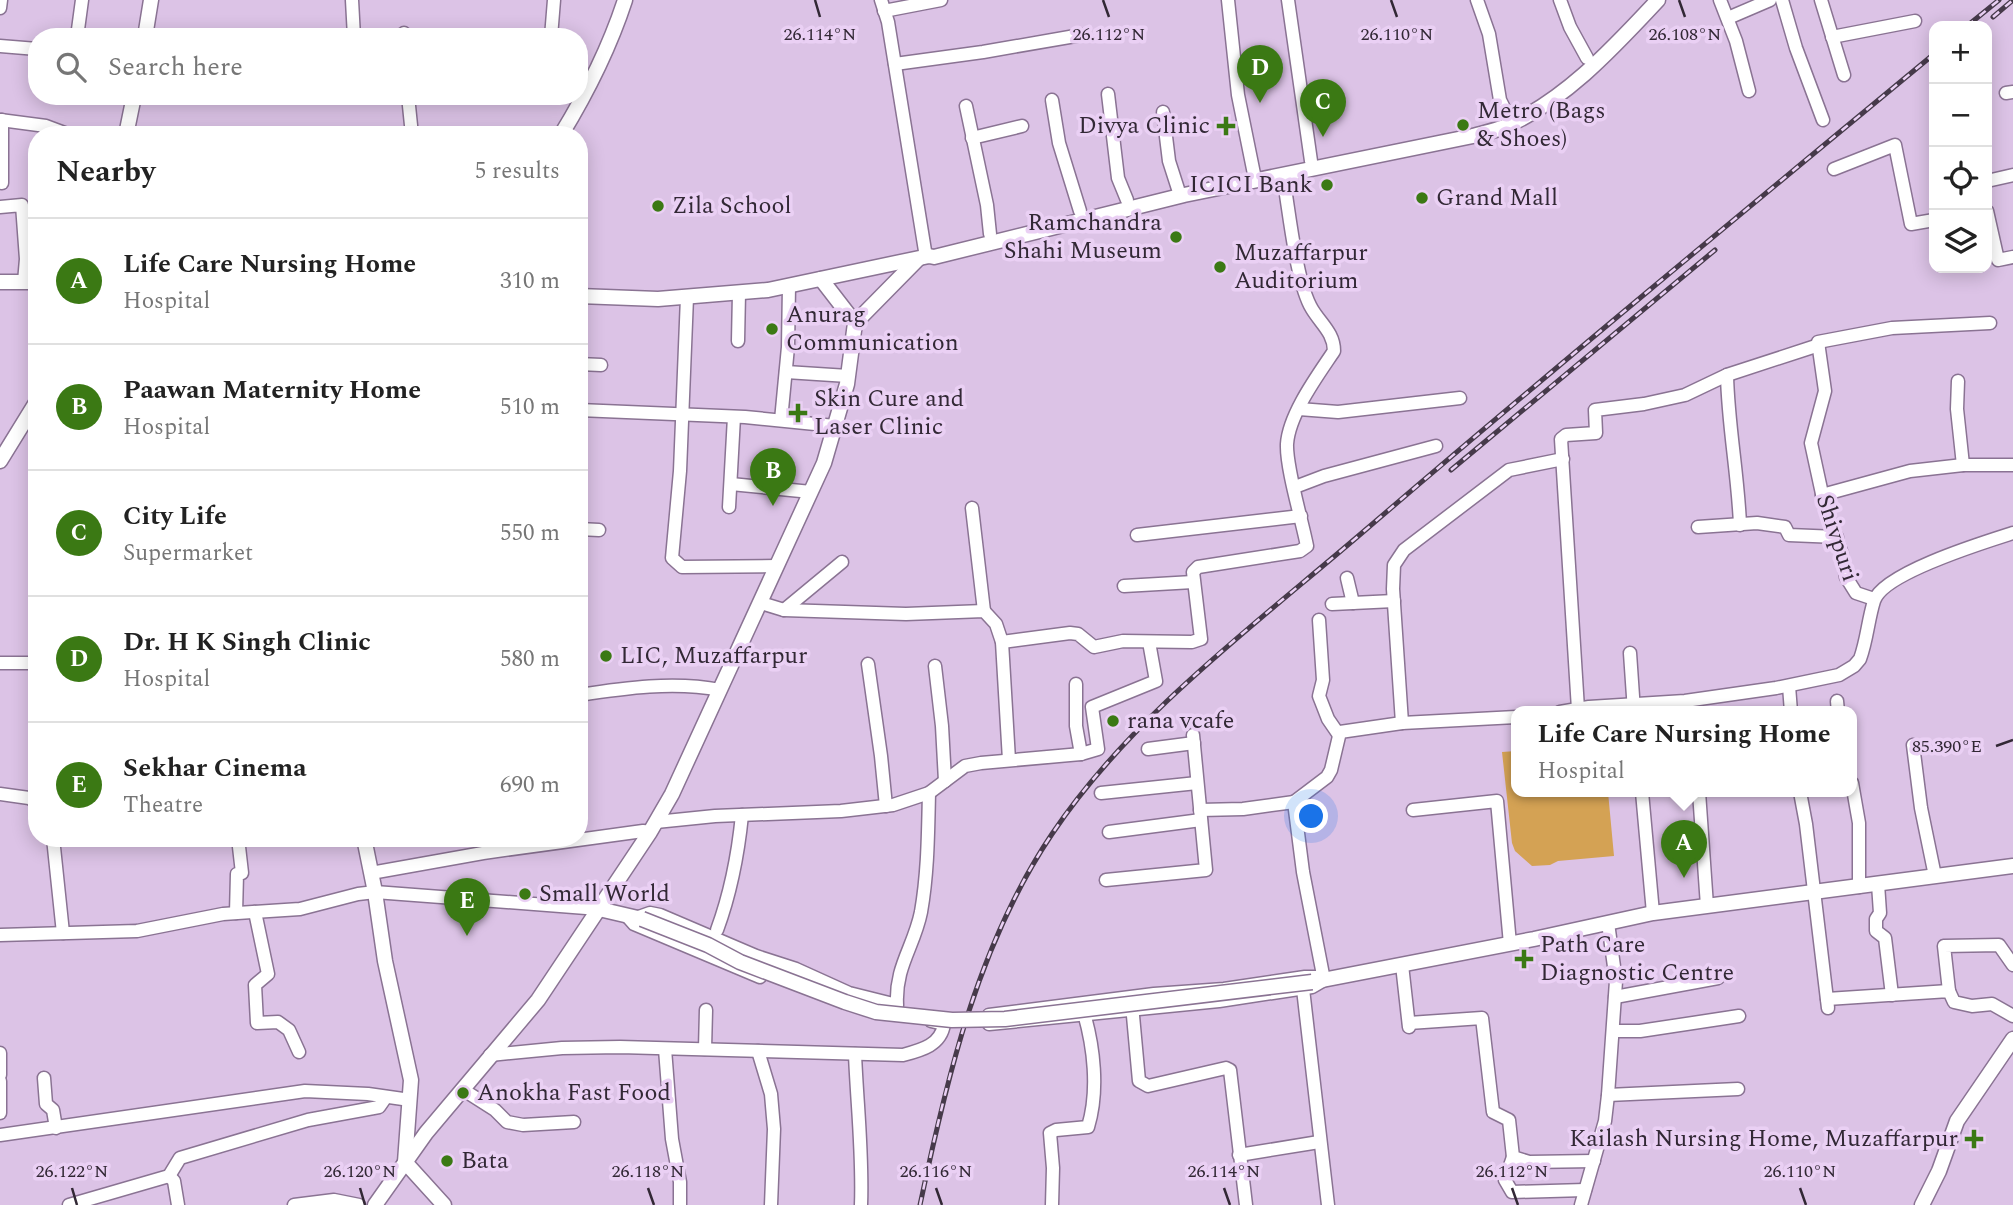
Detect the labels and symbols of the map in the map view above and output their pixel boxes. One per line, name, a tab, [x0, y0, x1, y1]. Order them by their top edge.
text: 26.114°N	[784, 21, 856, 48]
text: 26.112°N	[1073, 21, 1145, 48]
text: 26.110°N	[1361, 21, 1433, 48]
text: 26.108°N	[1649, 21, 1721, 48]
pin: D	[1237, 45, 1283, 103]
pin: C	[1300, 79, 1346, 137]
place label: Metro (Bags & Shoes)	[1477, 93, 1606, 157]
place label: Divya Clinic	[1078, 108, 1210, 144]
marker: Divya Clinic	[1216, 116, 1236, 136]
marker: Metro (Bags & Shoes)	[1455, 117, 1471, 133]
place label: ICICI Bank	[1189, 167, 1313, 203]
marker: ICICI Bank	[1319, 177, 1335, 193]
place label: Grand Mall	[1436, 180, 1558, 216]
place label: Zila School	[672, 188, 792, 224]
marker: Grand Mall	[1414, 190, 1430, 206]
marker: Zila School	[650, 198, 666, 214]
place label: Ramchandra Shahi Museum	[1004, 205, 1162, 269]
marker: Ramchandra Shahi Museum	[1168, 229, 1184, 245]
place label: Muzaffarpur Auditorium	[1234, 235, 1368, 299]
marker: Muzaffarpur Auditorium	[1212, 259, 1228, 275]
place label: Anurag Communication	[786, 297, 959, 361]
marker: Anurag Communication	[764, 321, 780, 337]
place label: Skin Cure and Laser Clinic	[814, 381, 964, 445]
marker: Skin Cure and Laser Clinic	[788, 403, 808, 423]
pin: B	[750, 448, 796, 506]
street label: Shivpuri	[1806, 490, 1868, 586]
place label: LIC, Muzaffarpur	[620, 638, 808, 674]
marker: LIC, Muzaffarpur	[598, 648, 614, 664]
place label: rana vcafe	[1127, 703, 1234, 739]
marker: rana vcafe	[1105, 713, 1121, 729]
text: 85.390°E	[1912, 733, 1982, 760]
your location	[1294, 799, 1328, 833]
pin: A	[1661, 820, 1707, 878]
place label: Small World	[539, 876, 670, 912]
pin: E	[444, 878, 490, 936]
marker: Small World	[517, 886, 533, 902]
place label: Path Care Diagnostic Centre	[1540, 927, 1734, 991]
marker: Path Care Diagnostic Centre	[1514, 949, 1534, 969]
place label: Anokha Fast Food	[477, 1075, 671, 1111]
marker: Anokha Fast Food	[455, 1085, 471, 1101]
place label: Kailash Nursing Home, Muzaffarpur	[1569, 1121, 1958, 1157]
marker: Kailash Nursing Home, Muzaffarpur	[1964, 1129, 1984, 1149]
place label: Bata	[461, 1143, 509, 1179]
marker: Bata	[439, 1153, 455, 1169]
text: 26.122°N	[36, 1158, 108, 1185]
text: 26.120°N	[324, 1158, 396, 1185]
text: 26.118°N	[612, 1158, 684, 1185]
text: 26.116°N	[900, 1158, 972, 1185]
text: 26.114°N	[1188, 1158, 1260, 1185]
text: 26.112°N	[1476, 1158, 1548, 1185]
text: 26.110°N	[1764, 1158, 1836, 1185]

